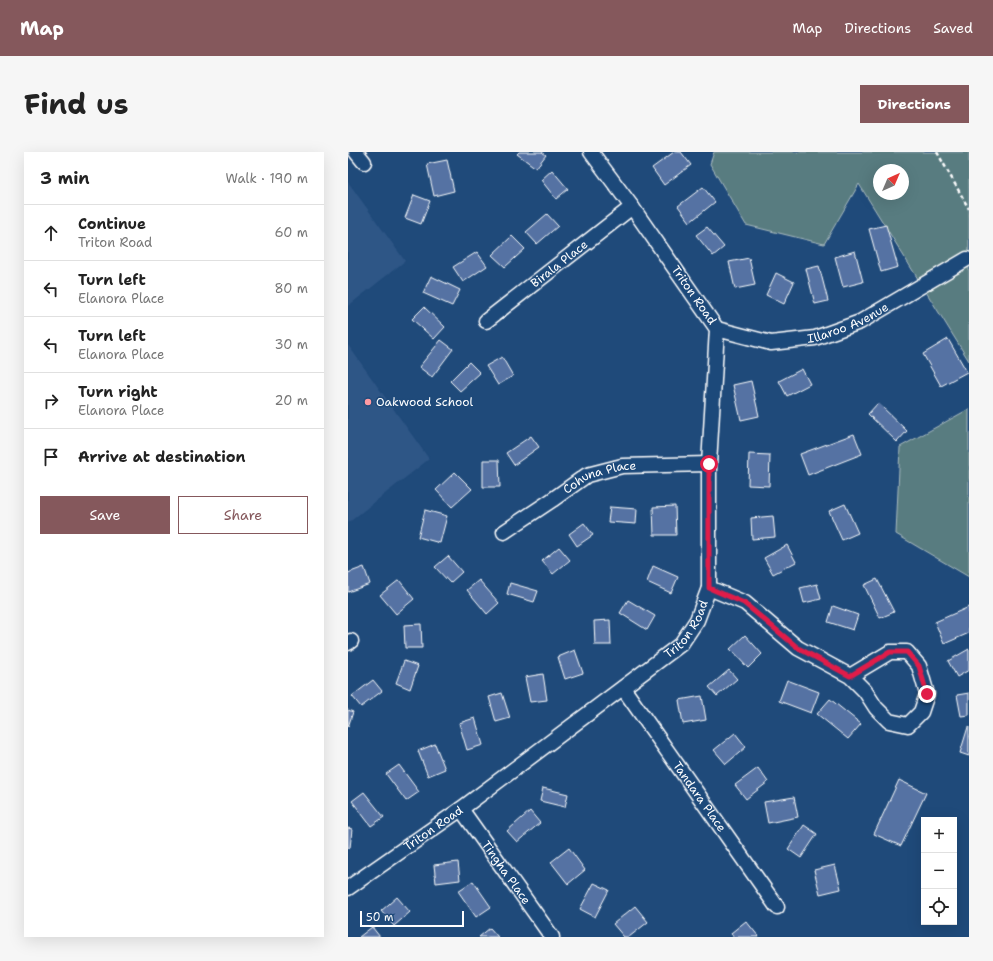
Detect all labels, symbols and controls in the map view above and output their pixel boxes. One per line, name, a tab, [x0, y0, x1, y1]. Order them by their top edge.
text: Map	[20, 16, 64, 41]
text: Map	[793, 19, 823, 37]
text: Directions	[845, 19, 911, 37]
text: Saved	[933, 19, 973, 37]
text: Find us	[24, 85, 129, 123]
button: Directions	[860, 85, 969, 123]
north arrow	[873, 164, 909, 200]
text: 3 min	[40, 167, 90, 189]
text: Walk · 190 m	[226, 170, 308, 187]
text: Continue	[78, 214, 146, 234]
icon: ahead	[40, 222, 62, 244]
text: 60 m	[275, 224, 308, 241]
text: Triton Road	[78, 234, 152, 251]
street label: Birala Place	[527, 236, 591, 291]
street label: Triton Road	[668, 262, 720, 328]
text: Turn left	[78, 270, 146, 290]
icon: left	[40, 278, 62, 300]
text: 80 m	[274, 280, 308, 297]
text: Elanora Place	[78, 290, 164, 307]
street label: Illaroo Avenue	[807, 299, 892, 347]
text: Turn left	[78, 326, 146, 346]
icon: left	[40, 334, 62, 356]
text: 30 m	[274, 336, 308, 353]
text: Elanora Place	[78, 346, 164, 363]
text: Turn right	[78, 382, 158, 402]
icon: right	[40, 390, 62, 412]
text: 20 m	[275, 392, 308, 409]
place label: Oakwood School	[376, 394, 473, 410]
marker: Oakwood School	[363, 397, 373, 407]
text: Elanora Place	[78, 402, 164, 419]
icon: arrive	[40, 446, 62, 468]
text: Arrive at destination	[78, 447, 246, 467]
route start	[700, 455, 718, 473]
street label: Cohuna Place	[560, 458, 637, 498]
button: Save	[40, 496, 170, 534]
button: Share	[178, 496, 308, 534]
street label: Triton Road	[661, 598, 712, 662]
route end	[918, 685, 936, 703]
street label: Tandara Place	[669, 758, 730, 835]
street label: Triton Road	[401, 802, 466, 855]
map controls	[921, 817, 957, 925]
button: +	[921, 817, 957, 853]
street label: Tingha Place	[478, 838, 534, 908]
button: −	[921, 853, 957, 889]
button: locate	[921, 889, 957, 925]
scale bar	[360, 909, 464, 928]
text: 50 m	[366, 910, 394, 925]

